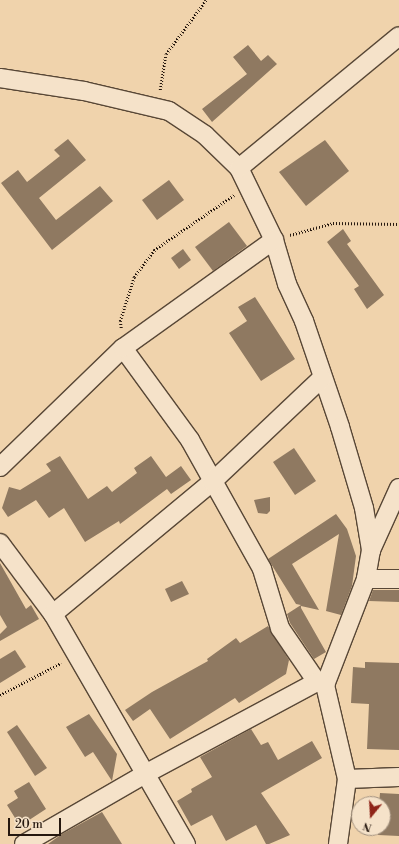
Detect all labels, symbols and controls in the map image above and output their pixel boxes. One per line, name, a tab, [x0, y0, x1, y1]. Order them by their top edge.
north arrow	[351, 796, 391, 836]
scale bar	[10, 810, 63, 836]
text: 20 m	[15, 817, 43, 832]
text: N	[361, 818, 374, 834]

